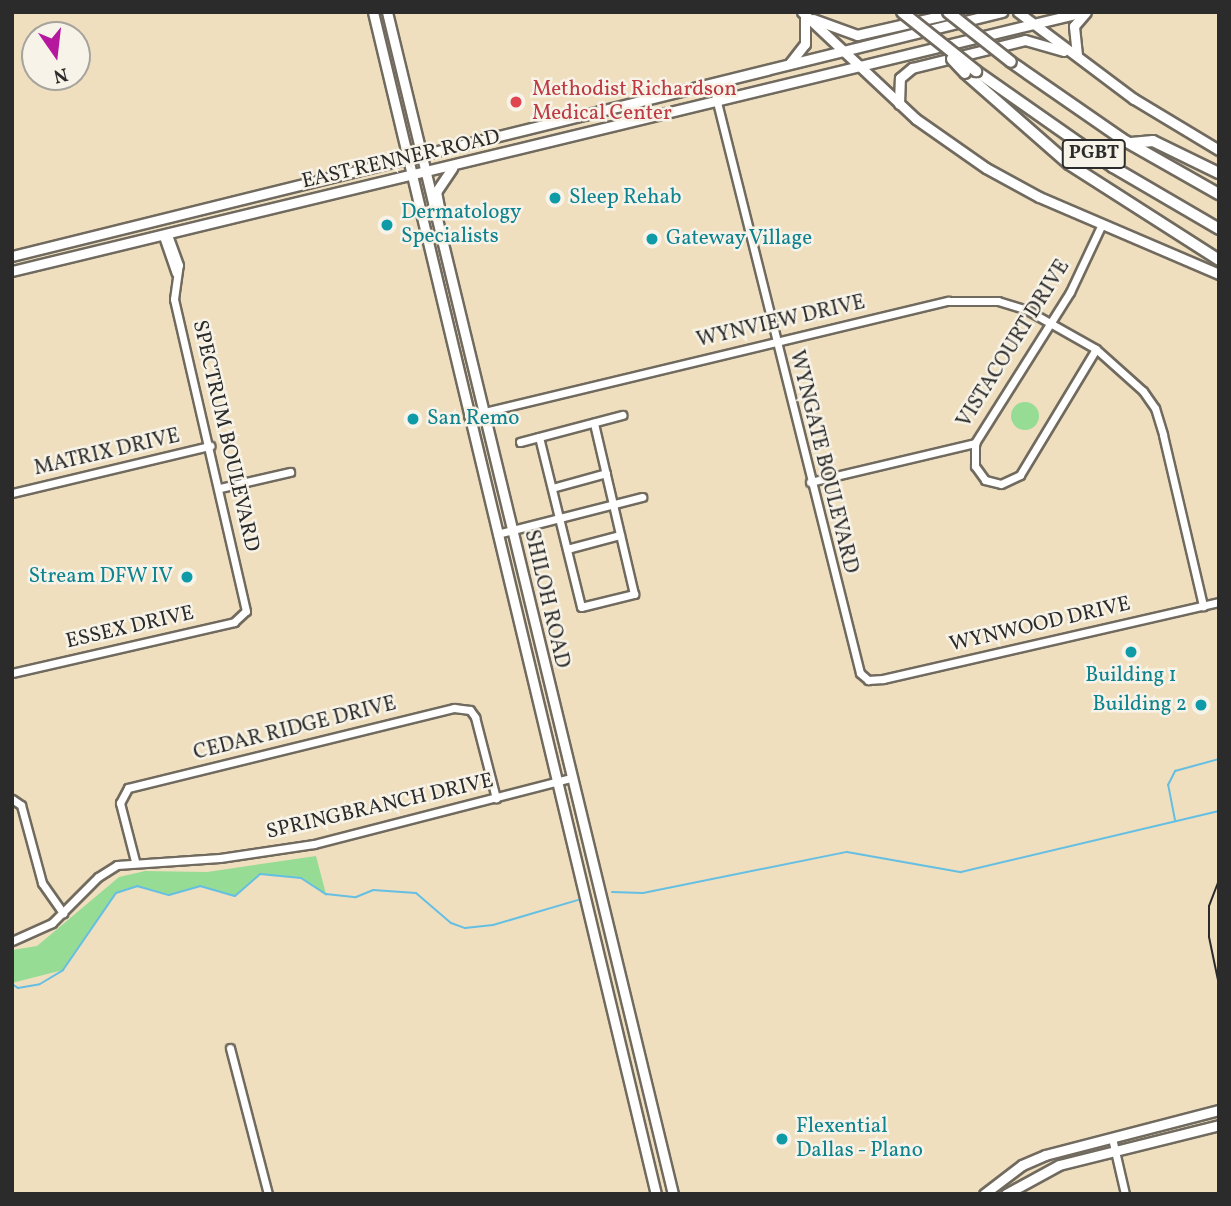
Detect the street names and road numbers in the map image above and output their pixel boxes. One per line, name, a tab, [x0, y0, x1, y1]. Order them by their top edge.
street label: EAST RENNER ROAD	[299, 125, 503, 195]
road number: PGBT	[1061, 138, 1127, 170]
street label: VISTACOURT DRIVE	[952, 255, 1076, 433]
street label: WYNVIEW DRIVE	[694, 290, 868, 354]
street label: SPECTRUM BOULEVARD	[186, 318, 264, 554]
street label: WYNGATE BOULEVARD	[783, 348, 863, 576]
street label: MATRIX DRIVE	[32, 424, 182, 482]
street label: SHILOH ROAD	[518, 527, 574, 671]
street label: WYNWOOD DRIVE	[947, 592, 1133, 658]
street label: ESSEX DRIVE	[63, 601, 197, 655]
street label: CEDAR RIDGE DRIVE	[191, 692, 399, 766]
street label: SPRINGBRANCH DRIVE	[264, 769, 496, 845]

